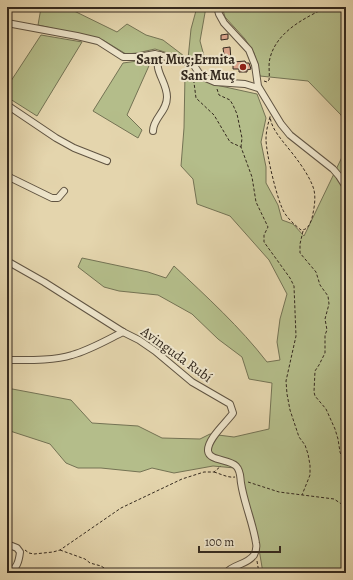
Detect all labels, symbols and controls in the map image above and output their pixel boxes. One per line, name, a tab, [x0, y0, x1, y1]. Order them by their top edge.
place label: Sant Muç;Ermita Sant Muç	[136, 50, 235, 85]
marker: Sant Muç;Ermita Sant Muç	[238, 62, 248, 72]
street label: Avinguda Rubí	[136, 321, 216, 387]
scale bar	[199, 528, 280, 554]
text: 100 m	[205, 534, 234, 550]

